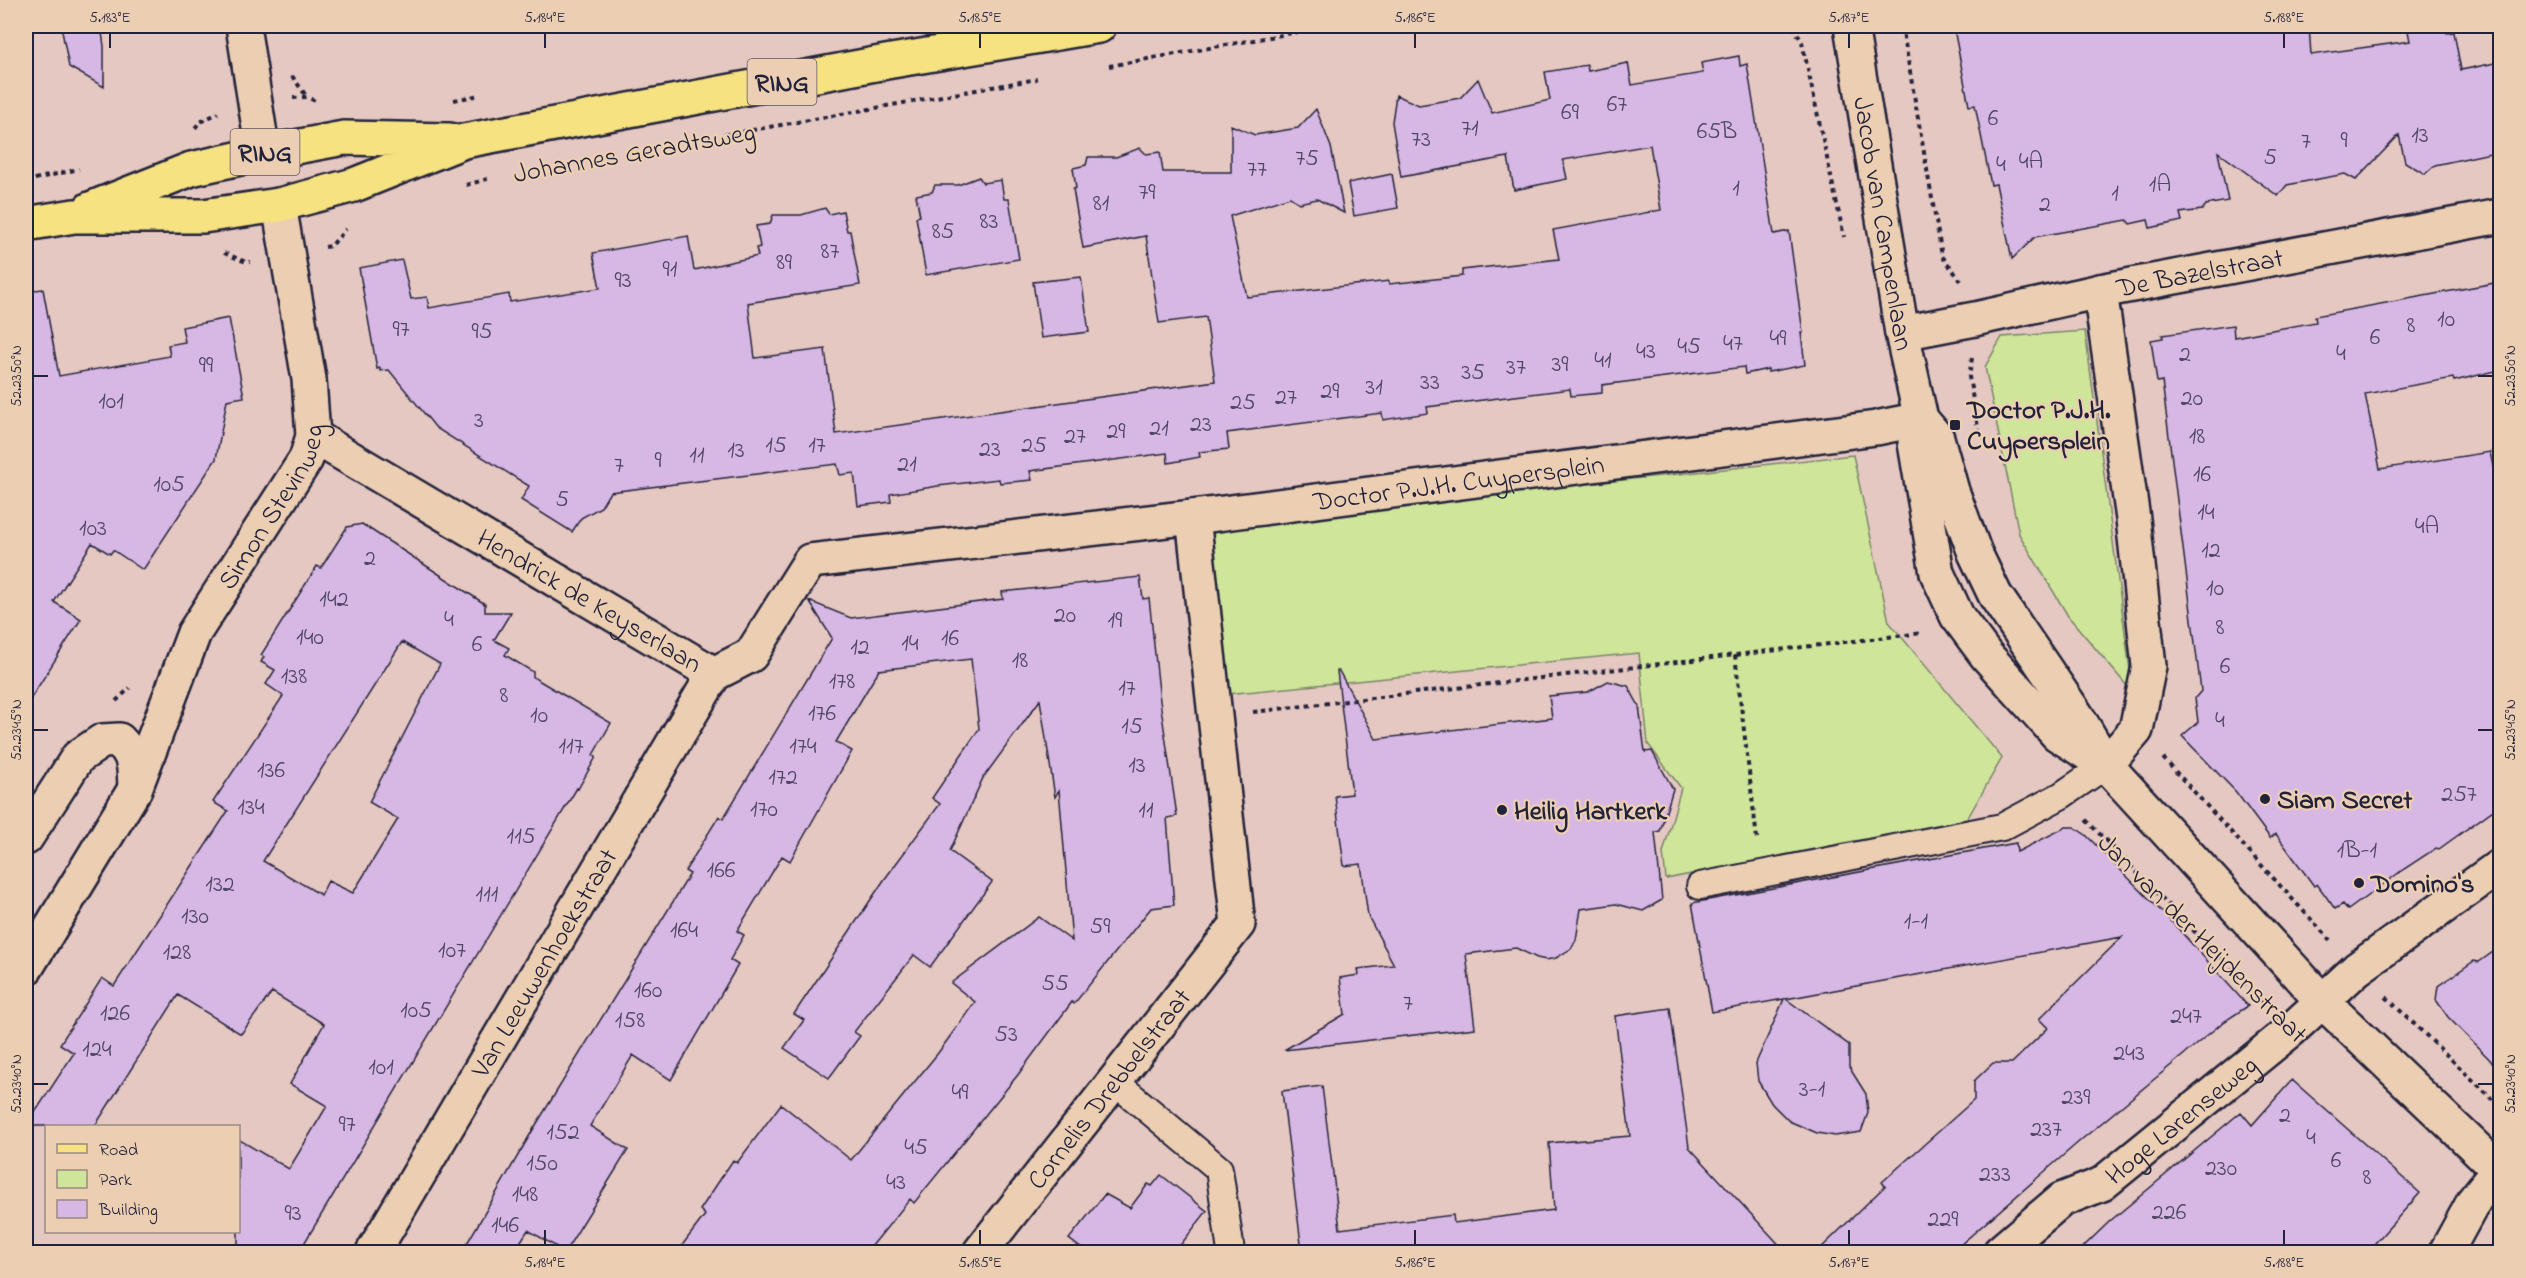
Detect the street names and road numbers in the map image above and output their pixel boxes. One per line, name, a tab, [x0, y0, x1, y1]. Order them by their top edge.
road number: RING	[748, 59, 816, 105]
street label: Jacob van Campenlaan	[1841, 94, 1922, 354]
street label: Johannes Geradtsweg	[510, 114, 758, 195]
road number: RING	[230, 129, 300, 175]
street label: De Bazelstraat	[2113, 240, 2287, 310]
street label: Simon Stevinweg	[210, 424, 335, 598]
street label: Doctor P.J.H. Cuypersplein	[1310, 447, 1607, 523]
street label: Hendrick de Keyserlaan	[469, 520, 709, 685]
street label: Jan van der Heijdenstraat	[2087, 826, 2315, 1054]
street label: Van Leeuwenhoekstraat	[462, 842, 629, 1087]
street label: Cornelis Drebbelstraat	[1019, 981, 1202, 1199]
street label: Hoge Larenseweg	[2098, 1047, 2267, 1196]

